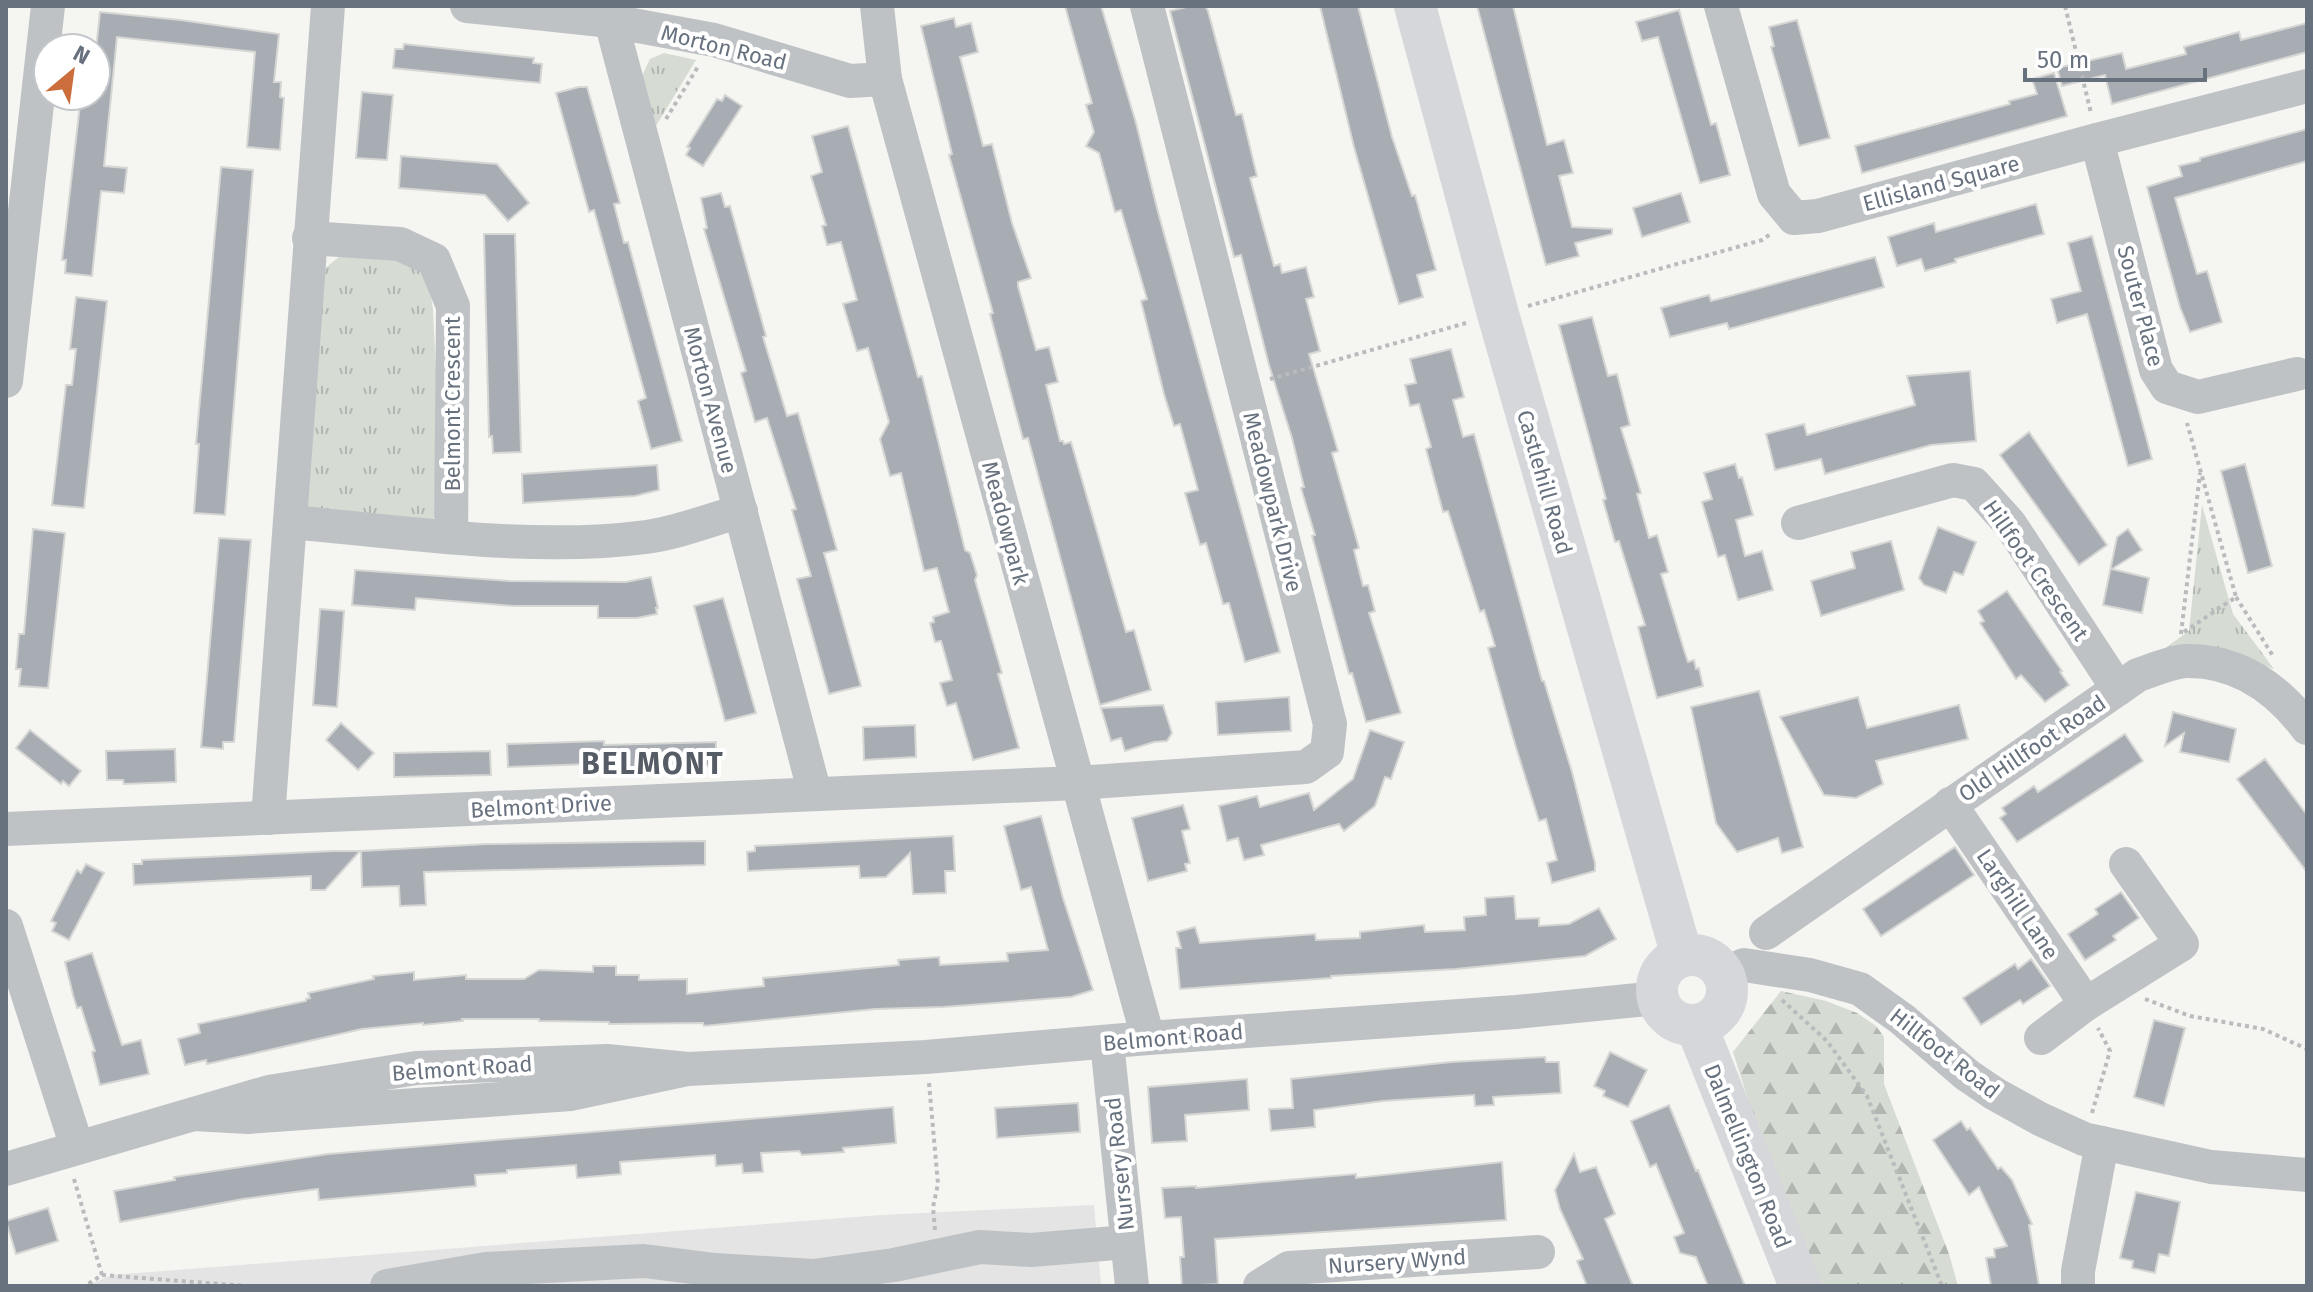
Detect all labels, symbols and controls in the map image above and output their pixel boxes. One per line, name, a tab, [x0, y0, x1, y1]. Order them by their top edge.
street label: Morton Road	[658, 19, 789, 76]
north arrow	[32, 32, 112, 112]
scale bar	[2025, 32, 2205, 82]
text: N	[69, 40, 94, 70]
text: 50 m	[2037, 46, 2089, 74]
street label: Ellisland Square	[1860, 150, 2022, 217]
street label: Souter Place	[2111, 243, 2170, 370]
street label: Belmont Crescent	[439, 316, 466, 492]
street label: Morton Avenue	[678, 324, 743, 476]
street label: Castlehill Road	[1511, 407, 1578, 557]
street label: Meadowpark Drive	[1237, 409, 1308, 595]
street label: Meadowpark	[976, 458, 1035, 589]
street label: Hillfoot Crescent	[1977, 495, 2094, 646]
street label: Old Hillfoot Road	[1953, 689, 2111, 808]
district label: BELMONT	[581, 746, 725, 782]
street label: Belmont Drive	[470, 789, 613, 824]
street label: Larghill Lane	[1971, 844, 2064, 965]
street label: Hillfoot Road	[1885, 1002, 2005, 1104]
street label: Belmont Road	[1102, 1018, 1244, 1057]
street label: Belmont Road	[391, 1050, 533, 1087]
street label: Dalmellington Road	[1698, 1060, 1797, 1252]
street label: Nursery Road	[1099, 1096, 1140, 1232]
street label: Nursery Wynd	[1327, 1243, 1467, 1280]

